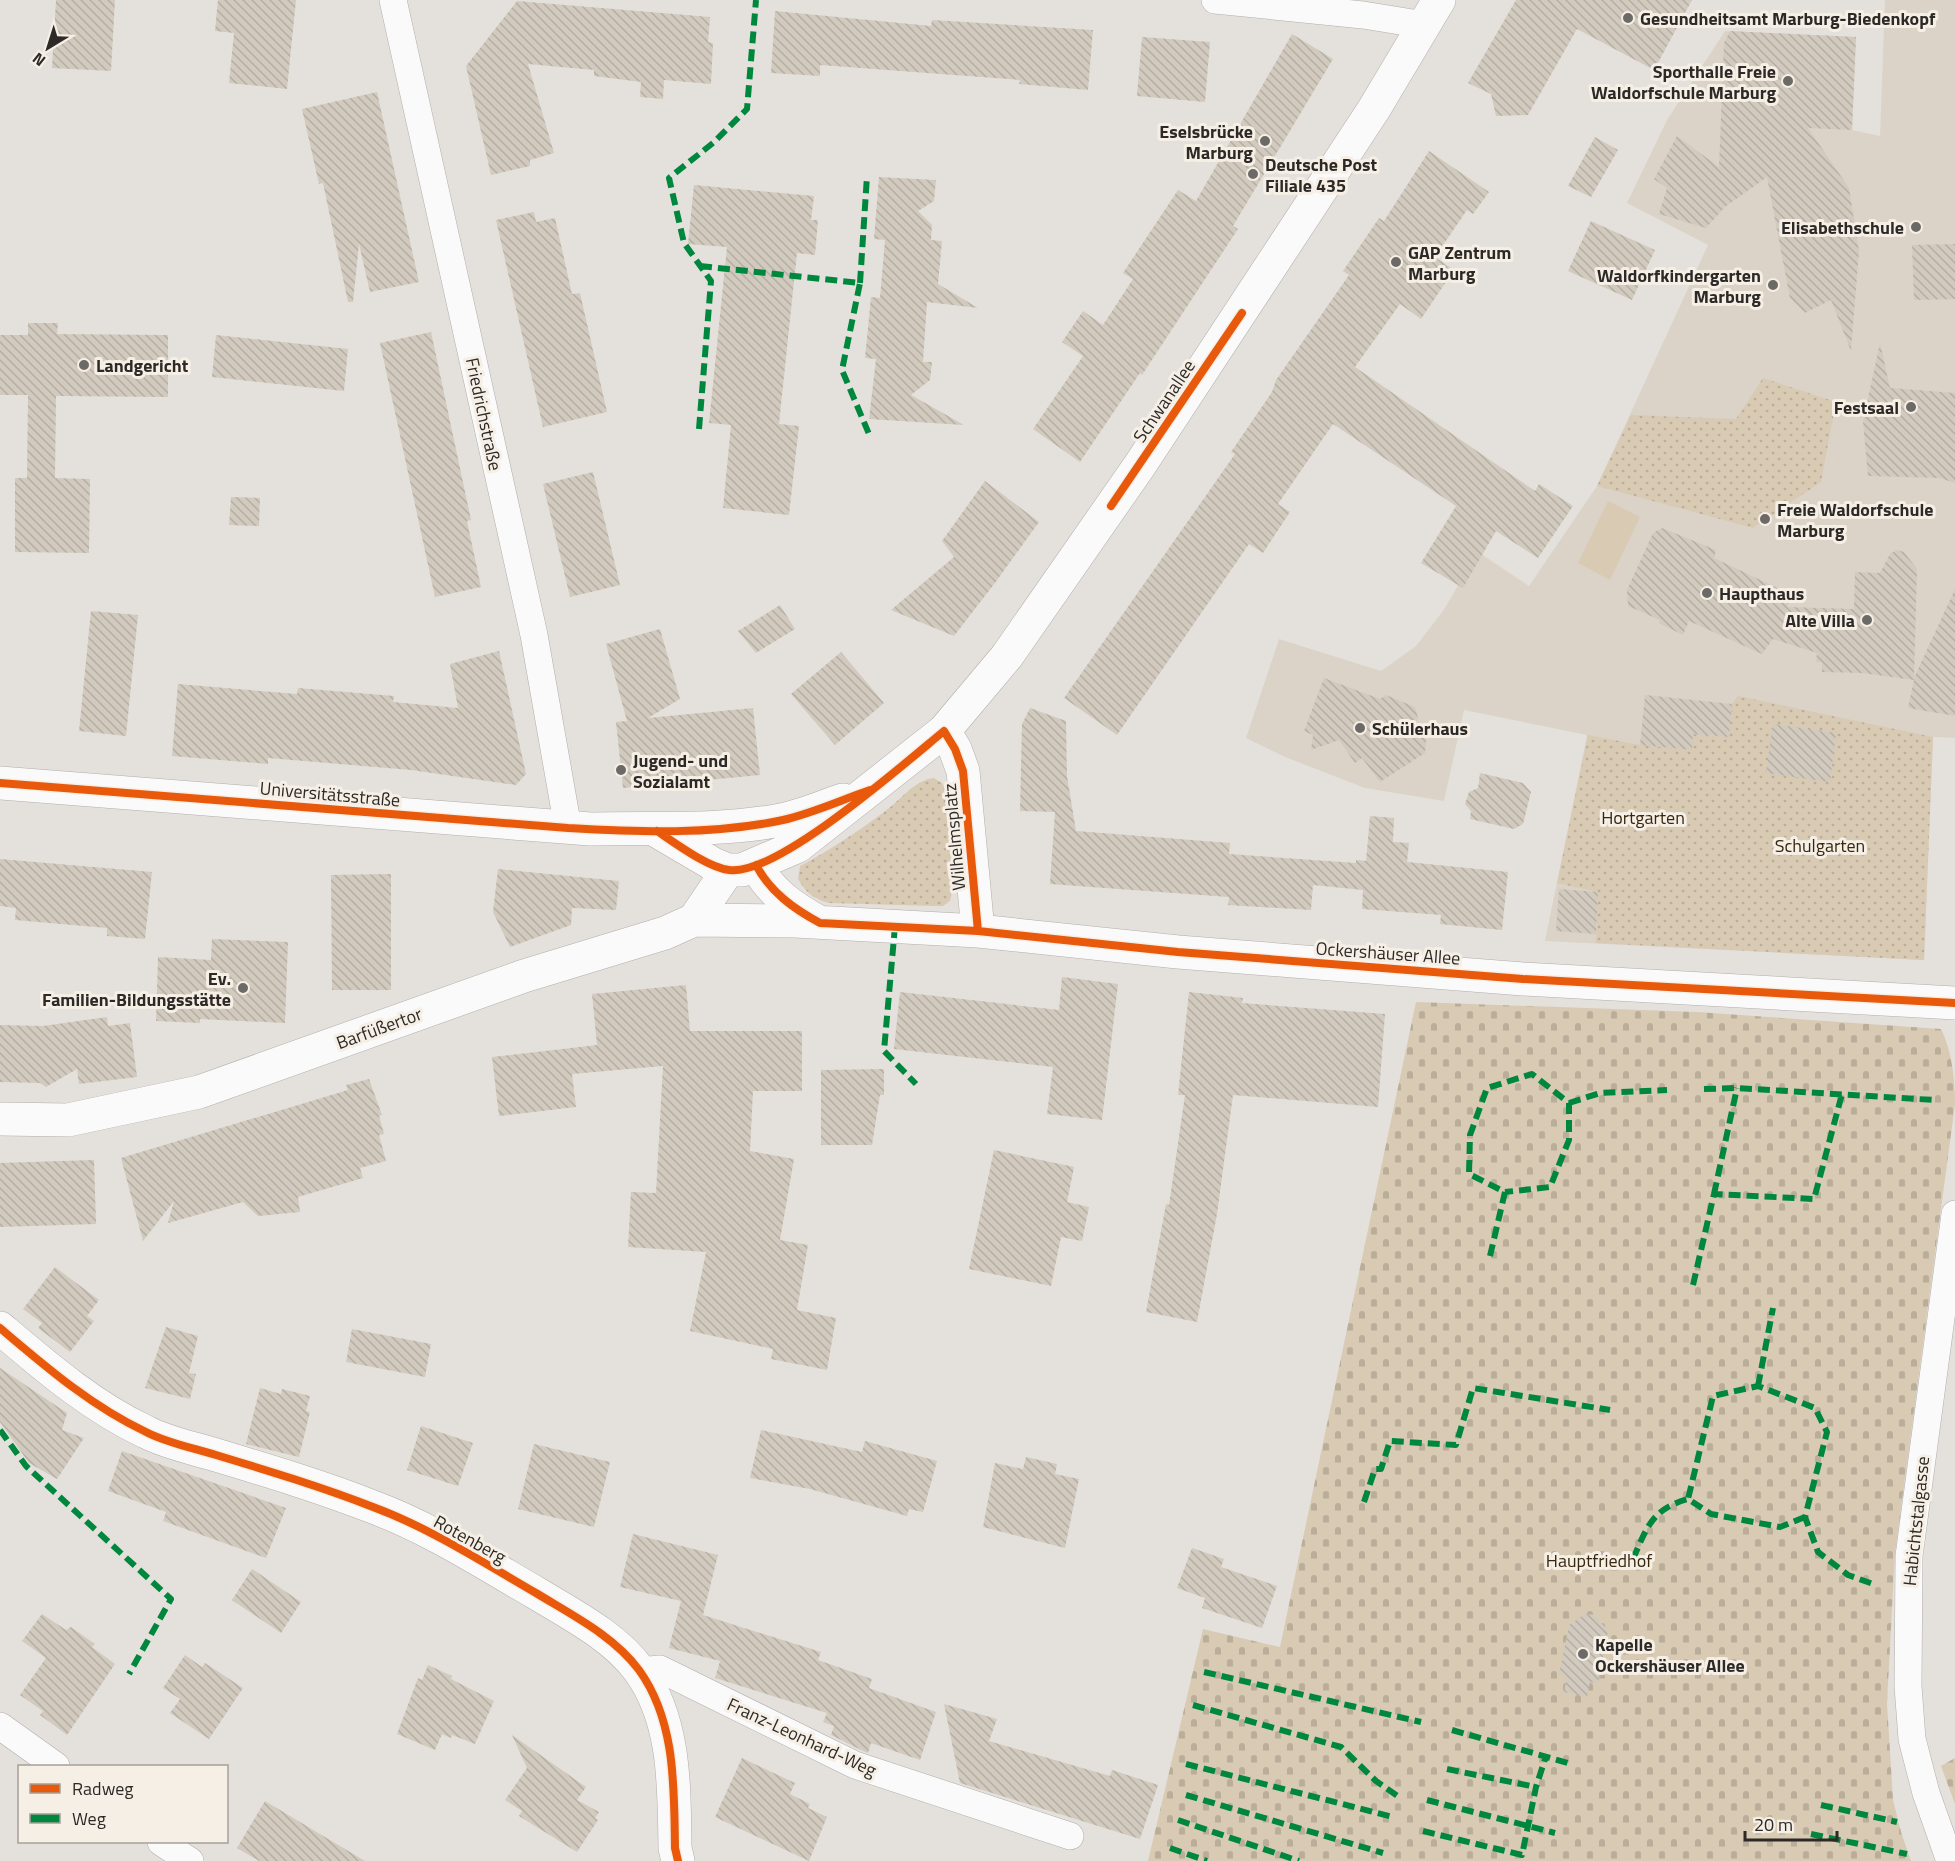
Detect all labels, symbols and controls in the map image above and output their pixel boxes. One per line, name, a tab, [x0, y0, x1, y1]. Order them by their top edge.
place label: Gesundheitsamt Marburg-Biedenkopf	[1640, 5, 1936, 32]
marker: Gesundheitsamt Marburg-Biedenkopf	[1621, 11, 1635, 25]
north arrow	[18, 18, 78, 78]
text: N	[27, 47, 51, 73]
place label: Sporthalle Freie Waldorfschule Marburg	[1591, 58, 1776, 106]
marker: Sporthalle Freie Waldorfschule Marburg	[1781, 74, 1795, 88]
place label: Eselsbrücke Marburg	[1159, 118, 1253, 166]
marker: Eselsbrücke Marburg	[1258, 134, 1272, 148]
place label: Deutsche Post Filiale 435	[1265, 151, 1377, 199]
marker: Deutsche Post Filiale 435	[1246, 167, 1260, 181]
place label: Elisabethschule	[1781, 214, 1904, 241]
marker: Elisabethschule	[1909, 220, 1923, 234]
place label: GAP Zentrum Marburg	[1408, 239, 1511, 287]
marker: GAP Zentrum Marburg	[1389, 255, 1403, 269]
place label: Waldorfkindergarten Marburg	[1597, 262, 1761, 310]
marker: Waldorfkindergarten Marburg	[1766, 278, 1780, 292]
place label: Landgericht	[96, 352, 189, 379]
street label: Schwanallee	[1126, 354, 1202, 448]
street label: Friedrichstraße	[459, 355, 509, 473]
marker: Landgericht	[77, 358, 91, 372]
place label: Festsaal	[1834, 394, 1899, 421]
marker: Festsaal	[1904, 400, 1918, 414]
place label: Freie Waldorfschule Marburg	[1777, 496, 1934, 544]
marker: Freie Waldorfschule Marburg	[1758, 512, 1772, 526]
place label: Haupthaus	[1719, 580, 1804, 607]
marker: Haupthaus	[1700, 586, 1714, 600]
place label: Alte Villa	[1785, 607, 1855, 634]
marker: Alte Villa	[1860, 613, 1874, 627]
place label: Schülerhaus	[1372, 715, 1468, 742]
marker: Schülerhaus	[1353, 721, 1367, 735]
place label: Jugend- und Sozialamt	[633, 747, 728, 795]
marker: Jugend- und Sozialamt	[614, 763, 628, 777]
street label: Universitätsstraße	[259, 774, 401, 814]
street label: Wilhelmsplatz	[936, 782, 972, 892]
park label: Hortgarten	[1601, 804, 1685, 831]
park label: Schulgarten	[1775, 832, 1865, 859]
street label: Ockershäuser Allee	[1315, 934, 1461, 972]
place label: Ev. Familien-Bildungsstätte	[42, 965, 231, 1013]
marker: Ev. Familien-Bildungsstätte	[236, 981, 250, 995]
street label: Barfüßertor	[332, 1000, 426, 1056]
street label: Habichtstalgasse	[1896, 1455, 1936, 1587]
street label: Rotenberg	[429, 1508, 511, 1570]
park label: Hauptfriedhof	[1546, 1547, 1652, 1574]
place label: Kapelle Ockershäuser Allee	[1595, 1631, 1745, 1679]
marker: Kapelle Ockershäuser Allee	[1576, 1647, 1590, 1661]
street label: Franz-Leonhard-Weg	[723, 1691, 881, 1783]
legend	[18, 1765, 228, 1843]
text: Radweg	[72, 1775, 134, 1802]
scale bar	[1745, 1804, 1836, 1842]
text: Weg	[72, 1805, 106, 1832]
text: 20 m	[1754, 1811, 1793, 1838]

